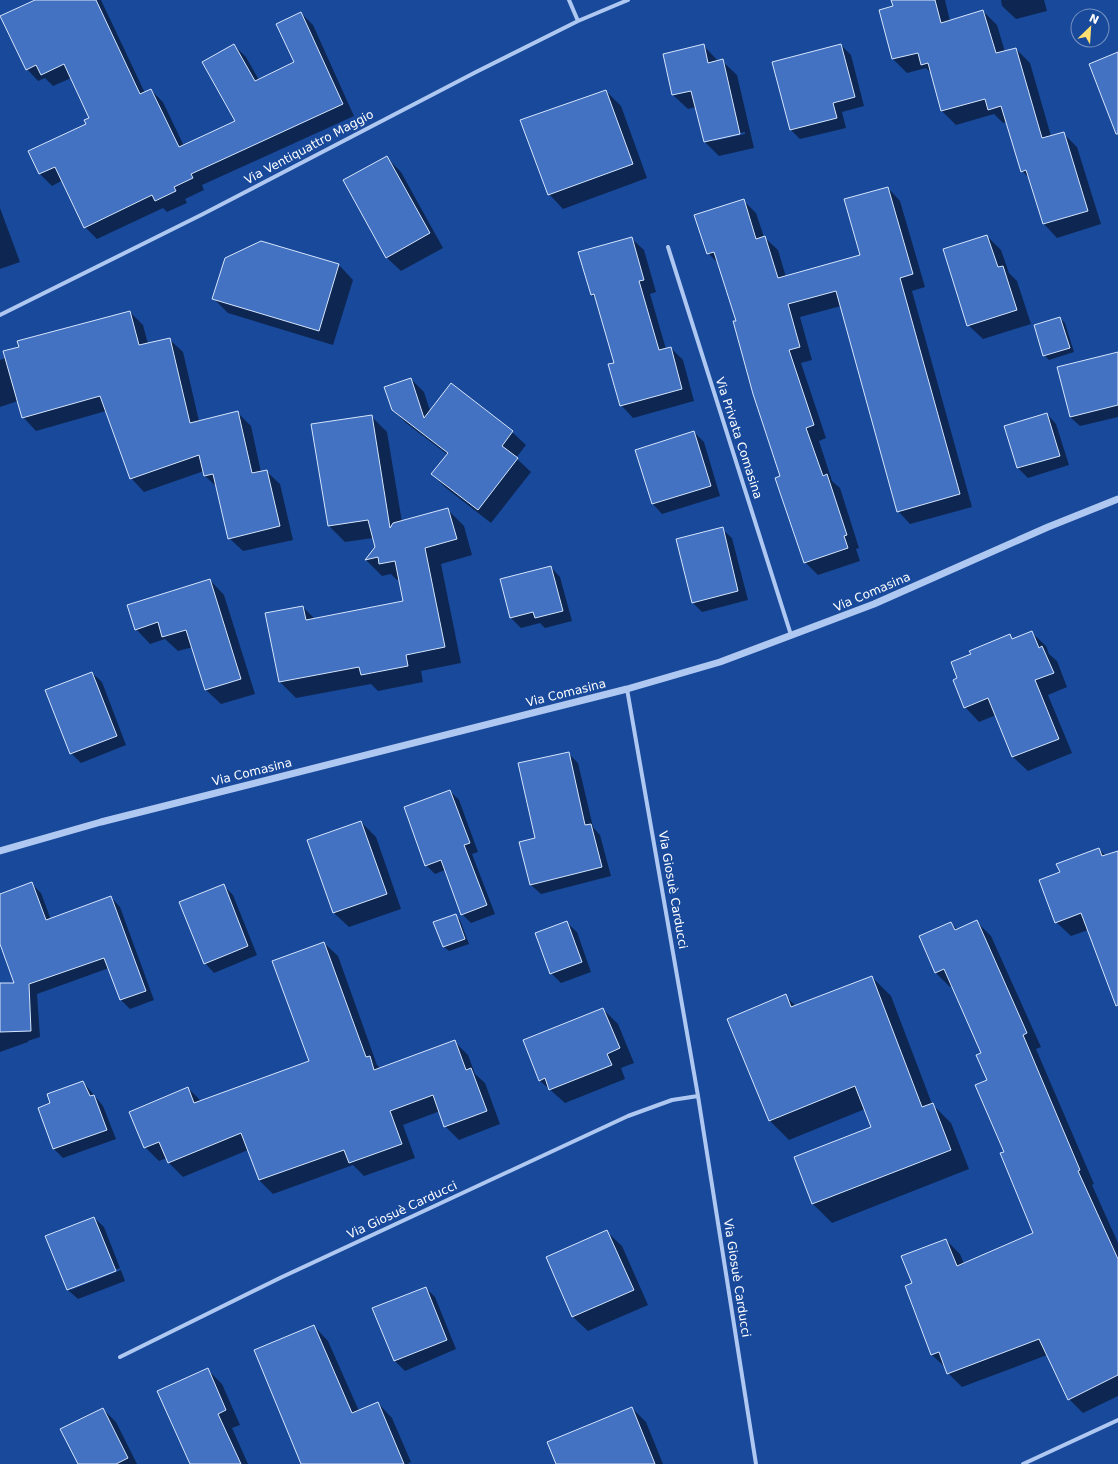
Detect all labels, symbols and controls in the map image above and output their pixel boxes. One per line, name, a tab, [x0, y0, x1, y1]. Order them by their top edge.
north arrow	[1070, 8, 1110, 48]
text: N	[1087, 12, 1101, 27]
street label: Via Ventiquattro Maggio	[242, 107, 376, 187]
street label: Via Privata Comasina	[713, 375, 765, 501]
street label: Via Comasina	[832, 570, 912, 614]
street label: Via Comasina	[525, 676, 607, 710]
street label: Via Comasina	[211, 755, 293, 789]
street label: Via Giosuè Carducci	[656, 830, 690, 950]
street label: Via Giosuè Carducci	[345, 1178, 459, 1242]
street label: Via Giosuè Carducci	[721, 1218, 753, 1338]

